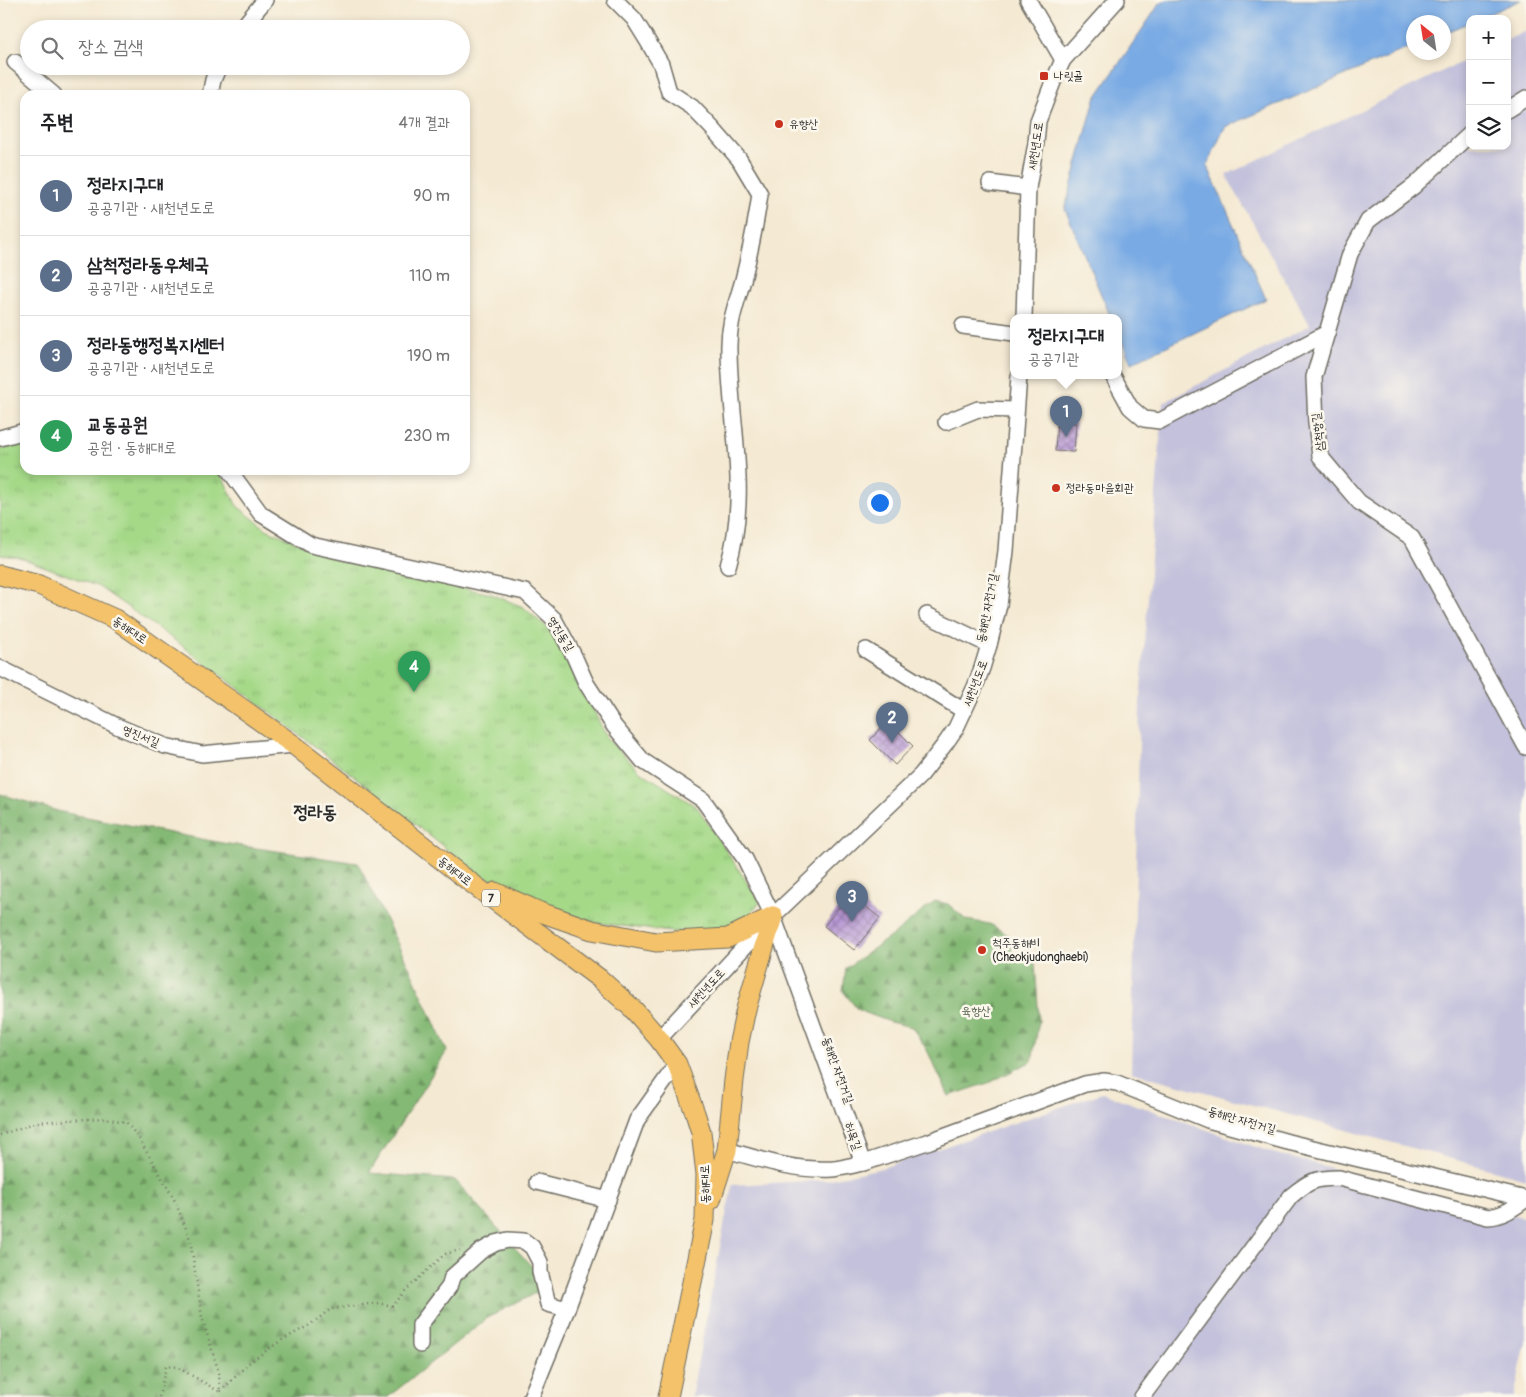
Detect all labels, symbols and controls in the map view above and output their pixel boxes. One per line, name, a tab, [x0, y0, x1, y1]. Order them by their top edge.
north arrow	[1406, 15, 1451, 60]
map controls	[1466, 15, 1511, 150]
button: +	[1466, 15, 1511, 60]
search box	[20, 20, 470, 75]
icon: search	[38, 34, 66, 62]
text: 장소 검색	[78, 35, 143, 59]
button: −	[1466, 60, 1511, 105]
place label: 나릿골	[1054, 69, 1083, 84]
marker: 나릿골	[1038, 70, 1050, 82]
button: layers	[1466, 105, 1511, 150]
text: 주변	[40, 109, 74, 136]
text: 4개 결과	[399, 113, 450, 133]
place label: 유향산	[789, 117, 818, 132]
marker: 유향산	[773, 118, 785, 130]
street label: 새천년도로	[1024, 121, 1047, 171]
text: 정라지구대	[87, 173, 163, 197]
text: 1	[53, 186, 59, 206]
text: 90 m	[413, 186, 450, 206]
text: 공공기관 · 새천년도로	[87, 198, 215, 218]
text: 삼척정라동우체국	[87, 253, 209, 277]
text: 2	[52, 266, 60, 286]
text: 110 m	[409, 266, 450, 286]
text: 공공기관 · 새천년도로	[87, 278, 215, 298]
popup	[1010, 314, 1122, 379]
text: 정라지구대	[1028, 324, 1104, 348]
text: 정라동행정복지센터	[87, 333, 225, 357]
text: 3	[52, 346, 60, 366]
text: 190 m	[407, 346, 450, 366]
text: 공공기관	[1028, 349, 1079, 369]
text: 공공기관 · 새천년도로	[87, 358, 215, 378]
pin: 1	[1050, 396, 1082, 437]
street label: 삼척항길	[1309, 412, 1328, 452]
text: 교동공원	[87, 413, 148, 437]
text: 4	[51, 426, 61, 446]
text: 230 m	[404, 426, 450, 446]
text: 공원 · 동해대로	[87, 438, 176, 458]
place label: 정라동마을회관	[1066, 481, 1134, 496]
marker: 정라동마을회관	[1050, 482, 1062, 494]
your location	[867, 490, 893, 516]
street label: 동해안 자전거길	[973, 572, 1002, 644]
street label: 동해대로	[110, 613, 150, 647]
street label: 영진동길	[544, 614, 577, 655]
pin: 4	[398, 651, 430, 692]
street label: 새천년도로	[960, 658, 991, 708]
pin: 2	[876, 702, 908, 743]
street label: 영진서길	[120, 722, 162, 751]
district label: 정라동	[293, 801, 337, 824]
street label: 동해대로	[435, 854, 475, 889]
pin: 3	[836, 881, 868, 922]
road number: 7	[482, 890, 500, 906]
place label: 척주동해비 (Cheokjudonghaebi)	[992, 936, 1089, 965]
marker: 척주동해비 (Cheokjudonghaebi)	[976, 944, 988, 956]
street label: 새천년도로	[684, 966, 728, 1011]
park label: 육향산	[962, 1004, 991, 1019]
street label: 동해안 자전거길	[818, 1035, 857, 1106]
street label: 동해안 자전거길	[1206, 1104, 1278, 1137]
street label: 허목길	[841, 1120, 865, 1153]
street label: 동해대로	[698, 1165, 713, 1203]

